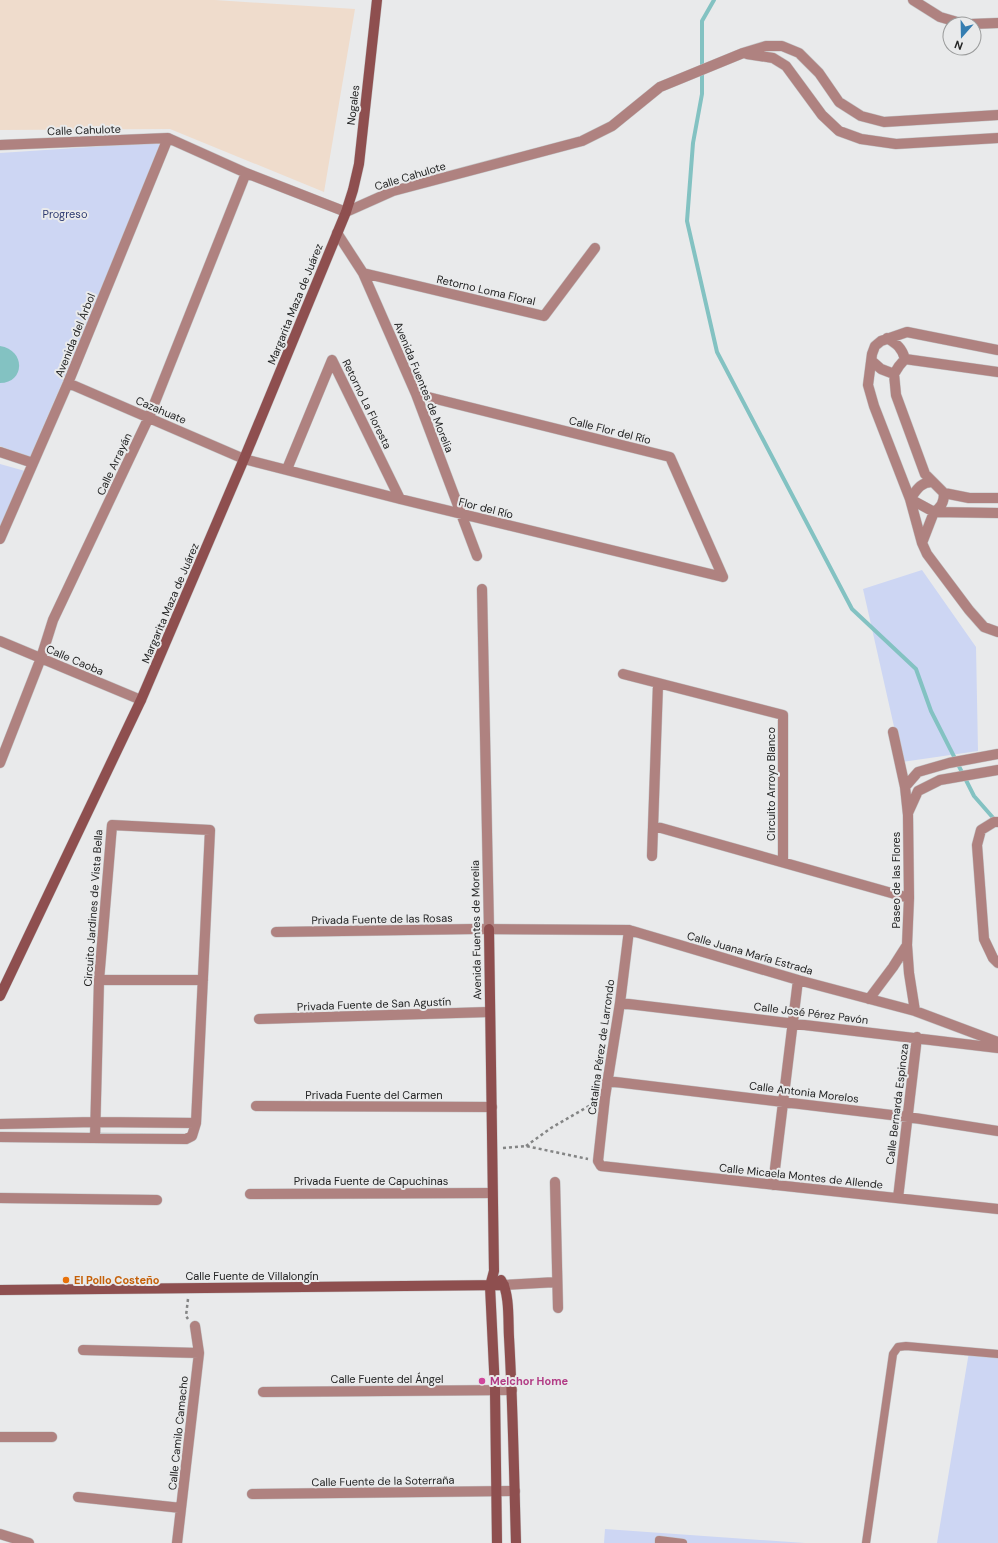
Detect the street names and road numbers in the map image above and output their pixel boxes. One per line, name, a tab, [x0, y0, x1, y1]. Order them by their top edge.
street label: Nogales	[344, 84, 362, 126]
street label: Calle Cahulote	[47, 122, 121, 138]
street label: Calle Cahulote	[373, 159, 447, 193]
street label: Margarita Maza de Juárez	[264, 241, 326, 367]
street label: Retorno Loma Floral	[435, 272, 537, 308]
street label: Avenida del Árbol	[52, 291, 98, 379]
street label: Avenida Fuentes de Morelia	[391, 320, 457, 454]
street label: Retorno La Floresta	[339, 357, 395, 451]
street label: Cazahuate	[134, 393, 188, 427]
street label: Calle Flor del Río	[568, 413, 652, 447]
street label: Calle Arrayán	[93, 431, 135, 497]
street label: Flor del Río	[457, 494, 515, 522]
street label: Margarita Maza de Juárez	[138, 541, 202, 665]
street label: Calle Caoba	[44, 642, 106, 678]
street label: Circuito Arroyo Blanco	[764, 727, 778, 841]
street label: Circuito Jardines de Vista Bella	[81, 829, 105, 987]
street label: Paseo de las Flores	[889, 832, 903, 928]
street label: Avenida Fuentes de Morelia	[468, 860, 484, 1000]
street label: Privada Fuente de las Rosas	[311, 911, 453, 927]
street label: Calle Juana María Estrada	[685, 928, 815, 978]
street label: Catalina Pérez de Larrondo	[585, 978, 617, 1116]
street label: Privada Fuente de San Agustín	[297, 994, 451, 1014]
street label: Calle José Pérez Pavón	[753, 999, 869, 1027]
street label: Calle Bernarda Espinoza	[883, 1043, 911, 1165]
street label: Calle Antonia Morelos	[748, 1078, 860, 1106]
street label: Privada Fuente del Carmen	[305, 1088, 443, 1102]
street label: Calle Micaela Montes de Allende	[718, 1160, 884, 1192]
street label: Privada Fuente de Capuchinas	[294, 1174, 448, 1188]
street label: Calle Fuente de Villalongín	[185, 1269, 319, 1283]
street label: Calle Fuente del Ángel	[331, 1372, 443, 1386]
street label: Calle Camilo Camacho	[165, 1375, 191, 1491]
street label: Calle Fuente de la Soterraña	[311, 1473, 455, 1489]

